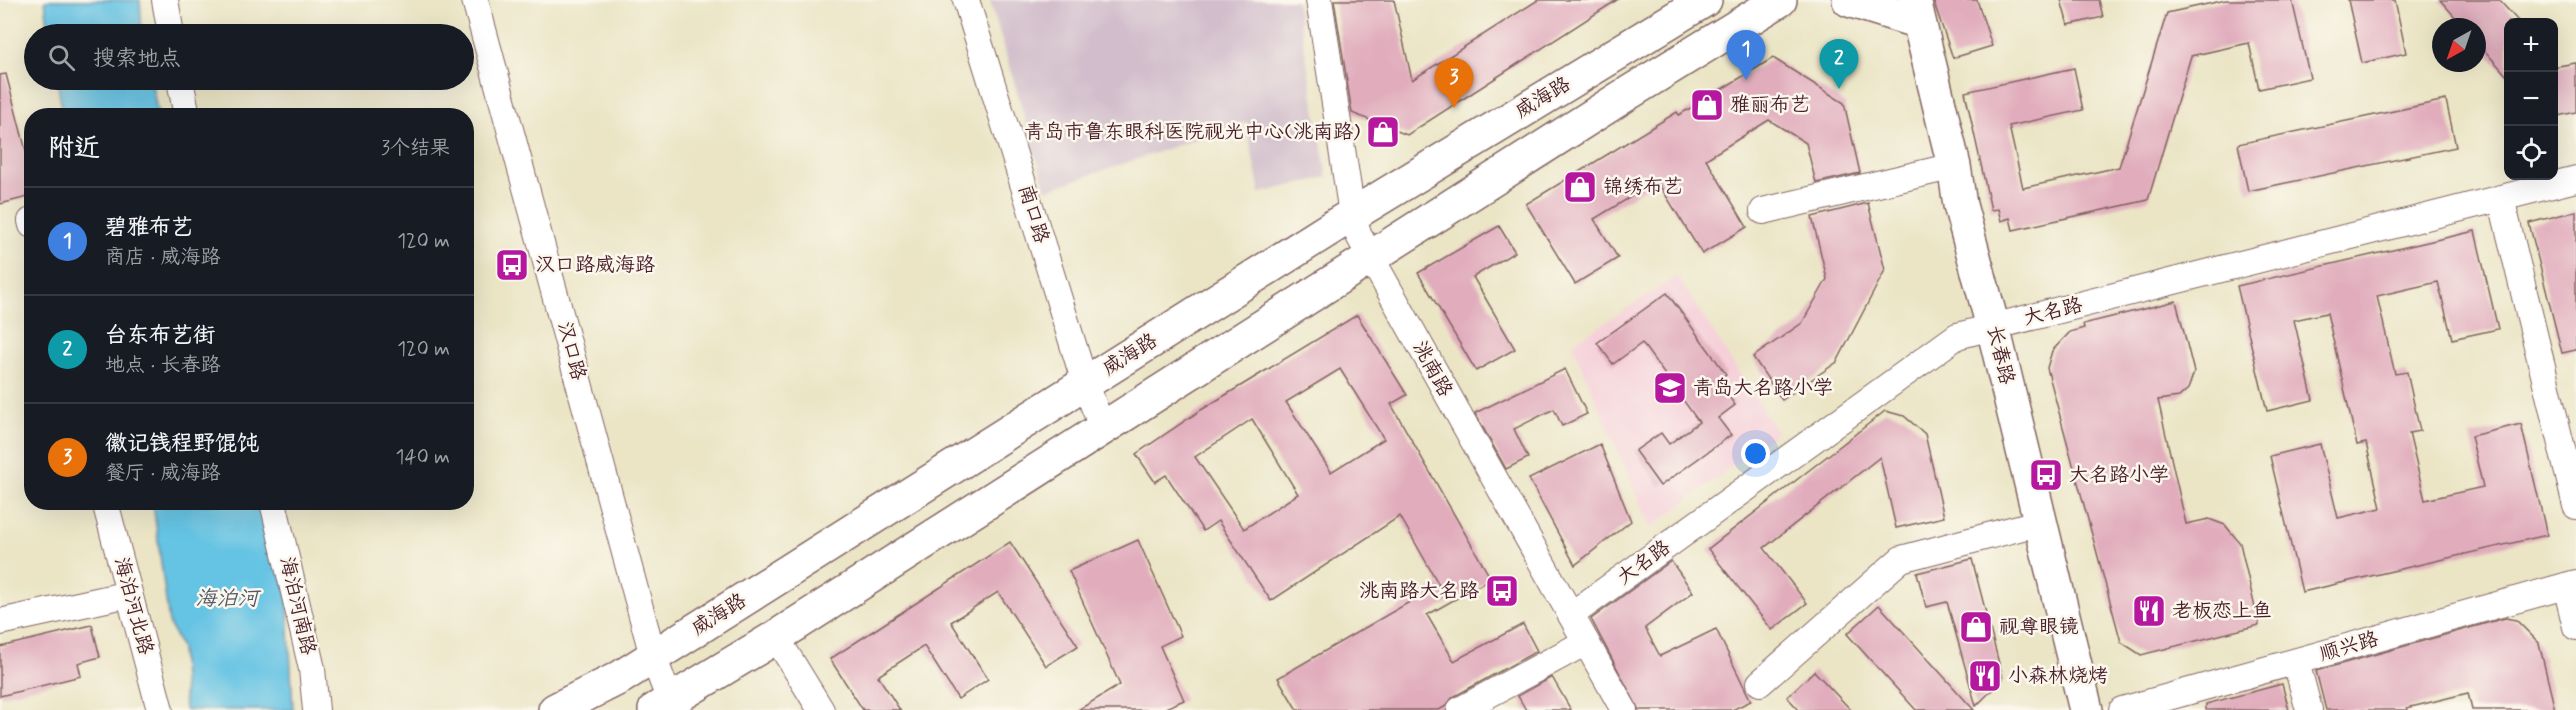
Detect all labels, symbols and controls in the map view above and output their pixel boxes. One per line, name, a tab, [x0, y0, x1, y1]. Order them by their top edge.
north arrow	[2432, 18, 2486, 72]
map controls	[2504, 18, 2558, 180]
button: +	[2504, 18, 2558, 72]
search box	[24, 24, 474, 90]
pin: 1	[1726, 31, 1766, 80]
pin: 2	[1820, 40, 1858, 89]
icon: search	[45, 41, 78, 74]
text: 搜索地点	[93, 45, 181, 73]
pin: 3	[1434, 58, 1474, 108]
street label: 威海路	[1510, 70, 1577, 125]
button: −	[2504, 72, 2558, 126]
shop icon: 雅丽布艺	[1689, 87, 1725, 123]
place label: 雅丽布艺	[1730, 92, 1810, 119]
shop icon: 青岛市鲁东眼科医院视光中心(洮南路)	[1365, 114, 1401, 150]
place label: 青岛市鲁东眼科医院视光中心(洮南路)	[1024, 119, 1360, 146]
button: locate	[2504, 126, 2558, 180]
text: 附近	[48, 132, 100, 166]
text: 3个结果	[381, 135, 450, 162]
shop icon: 锦绣布艺	[1562, 169, 1598, 205]
place label: 锦绣布艺	[1603, 174, 1683, 201]
street label: 南口路	[1011, 181, 1055, 248]
text: 碧雅布艺	[105, 214, 193, 242]
text: 1	[63, 228, 72, 255]
text: 120 m	[397, 228, 450, 255]
text: 商店 · 威海路	[105, 244, 220, 271]
bus stop icon: 汉口路威海路	[494, 247, 530, 283]
place label: 汉口路威海路	[535, 252, 656, 279]
street label: 大名路	[2021, 291, 2086, 332]
street label: 汉口路	[550, 319, 592, 384]
text: 台东布艺街	[105, 322, 215, 350]
street label: 长春路	[1980, 323, 2020, 388]
street label: 威海路	[1097, 327, 1163, 382]
text: 2	[63, 336, 72, 363]
text: 120 m	[397, 336, 450, 363]
street label: 洮南路	[1406, 336, 1459, 403]
text: 地点 · 长春路	[105, 352, 220, 379]
school or university icon: 青岛大名路小学	[1652, 370, 1688, 406]
place label: 青岛大名路小学	[1693, 375, 1833, 402]
text: 徽记钱程野馄饨	[105, 430, 259, 458]
your location	[1741, 439, 1770, 468]
text: 3	[63, 444, 72, 471]
text: 140 m	[396, 444, 450, 471]
bus stop icon: 大名路小学	[2028, 457, 2064, 493]
text: 餐厅 · 威海路	[105, 460, 220, 487]
place label: 大名路小学	[2069, 462, 2169, 489]
street label: 大名路	[1612, 534, 1677, 592]
street label: 海泊河北路	[107, 554, 159, 659]
street label: 海泊河南路	[273, 554, 322, 659]
bus stop icon: 洮南路大名路	[1484, 573, 1520, 609]
place label: 洮南路大名路	[1359, 578, 1480, 605]
water label: 海泊河	[196, 585, 261, 613]
street label: 威海路	[686, 587, 752, 642]
restaurant icon: 老板恋上鱼	[2131, 593, 2167, 629]
place label: 老板恋上鱼	[2172, 598, 2272, 625]
shop icon: 视尊眼镜	[1958, 609, 1994, 645]
place label: 视尊眼镜	[1999, 614, 2079, 641]
street label: 顺兴路	[2316, 625, 2383, 668]
restaurant icon: 小森林烧烤	[1967, 658, 2003, 694]
place label: 小森林烧烤	[2008, 663, 2108, 690]

